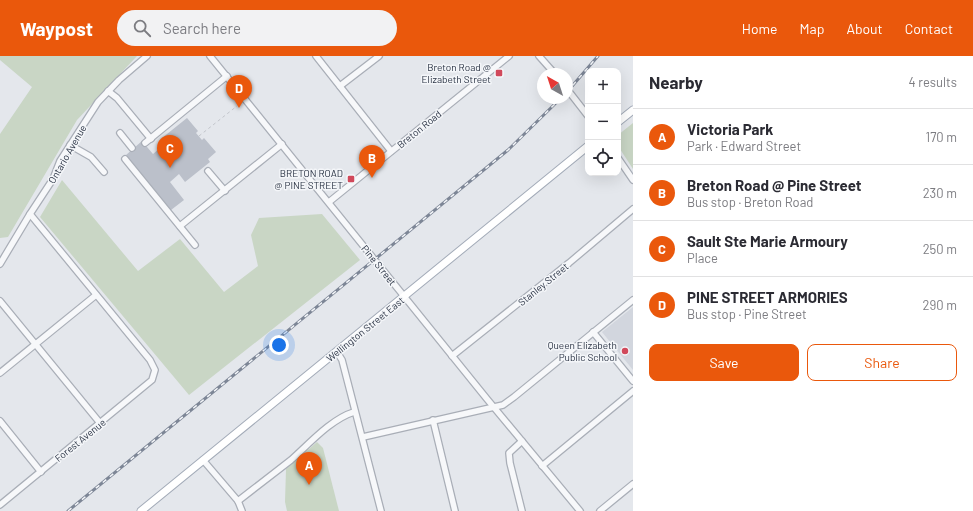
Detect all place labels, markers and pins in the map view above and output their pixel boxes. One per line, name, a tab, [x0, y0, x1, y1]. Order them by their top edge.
place label: Breton Road @ Elizabeth Street	[422, 61, 491, 85]
marker: Breton Road @ Elizabeth Street	[494, 68, 504, 78]
pin: D	[226, 75, 252, 108]
pin: C	[157, 135, 183, 168]
pin: B	[359, 145, 385, 178]
place label: BRETON ROAD @ PINE STREET	[274, 167, 343, 191]
marker: BRETON ROAD @ PINE STREET	[346, 174, 356, 184]
place label: Queen Elizabeth Public School	[548, 339, 617, 363]
marker: Queen Elizabeth Public School	[620, 346, 630, 356]
pin: A	[296, 452, 322, 485]

